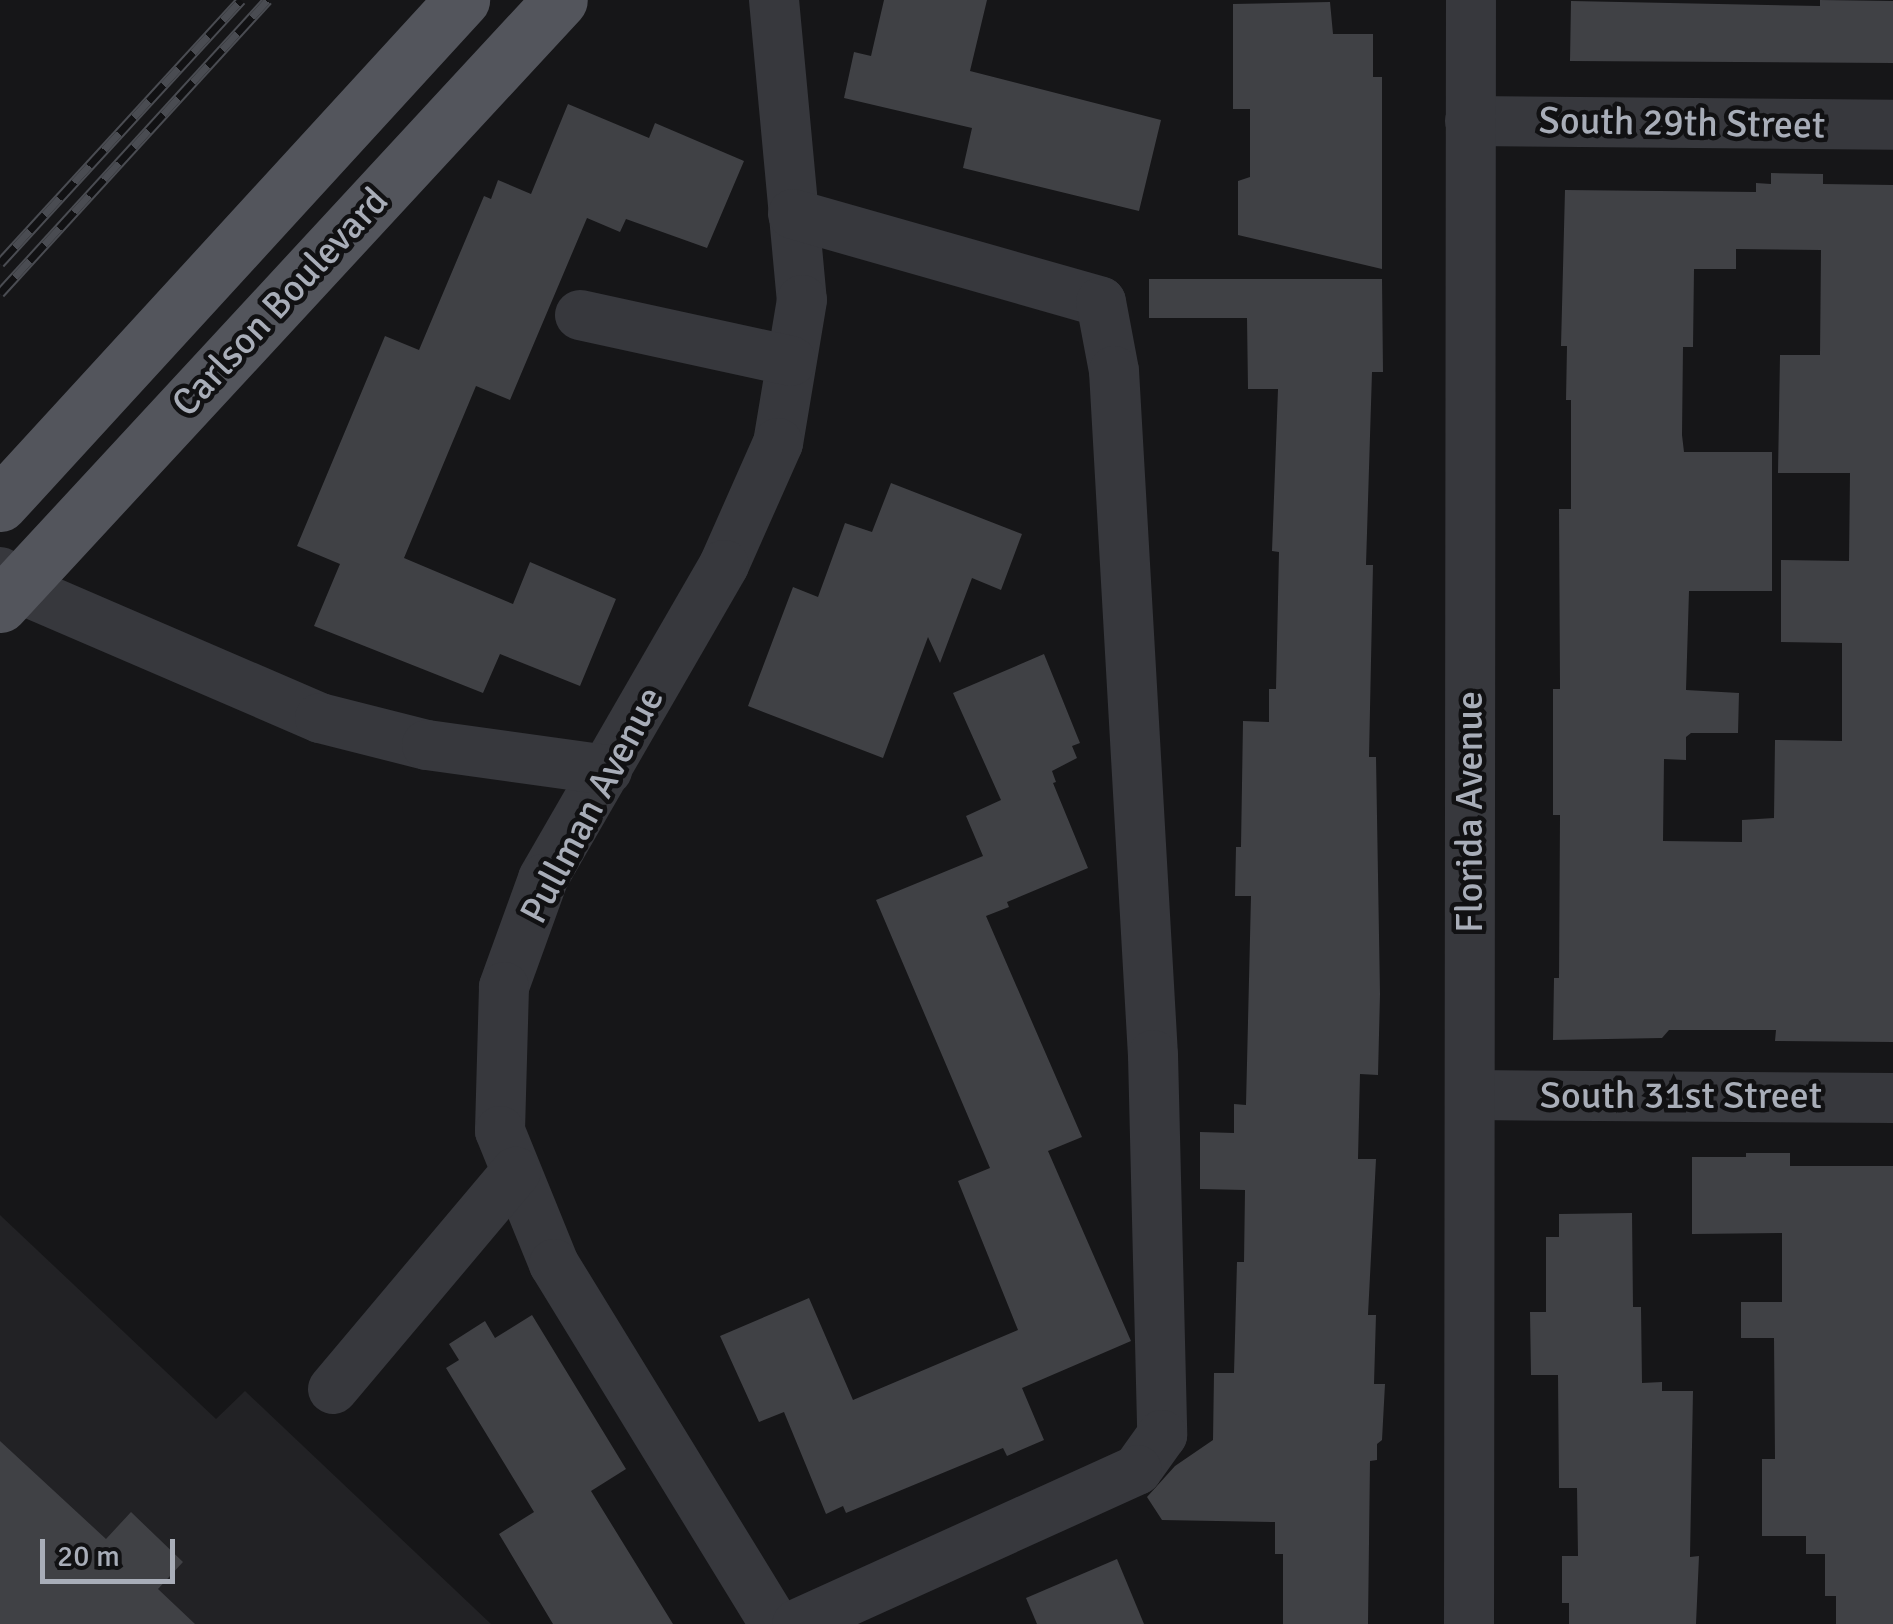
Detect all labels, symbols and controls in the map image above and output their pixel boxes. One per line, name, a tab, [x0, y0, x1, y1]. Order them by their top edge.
street label: South 29th Street	[1538, 98, 1826, 148]
street label: Carlson Boulevard	[162, 178, 398, 426]
street label: Pullman Avenue	[511, 679, 673, 931]
street label: Florida Avenue	[1447, 691, 1493, 933]
street label: South 31st Street	[1540, 1073, 1822, 1119]
scale bar	[45, 1519, 180, 1581]
text: 20 m	[57, 1538, 120, 1575]

